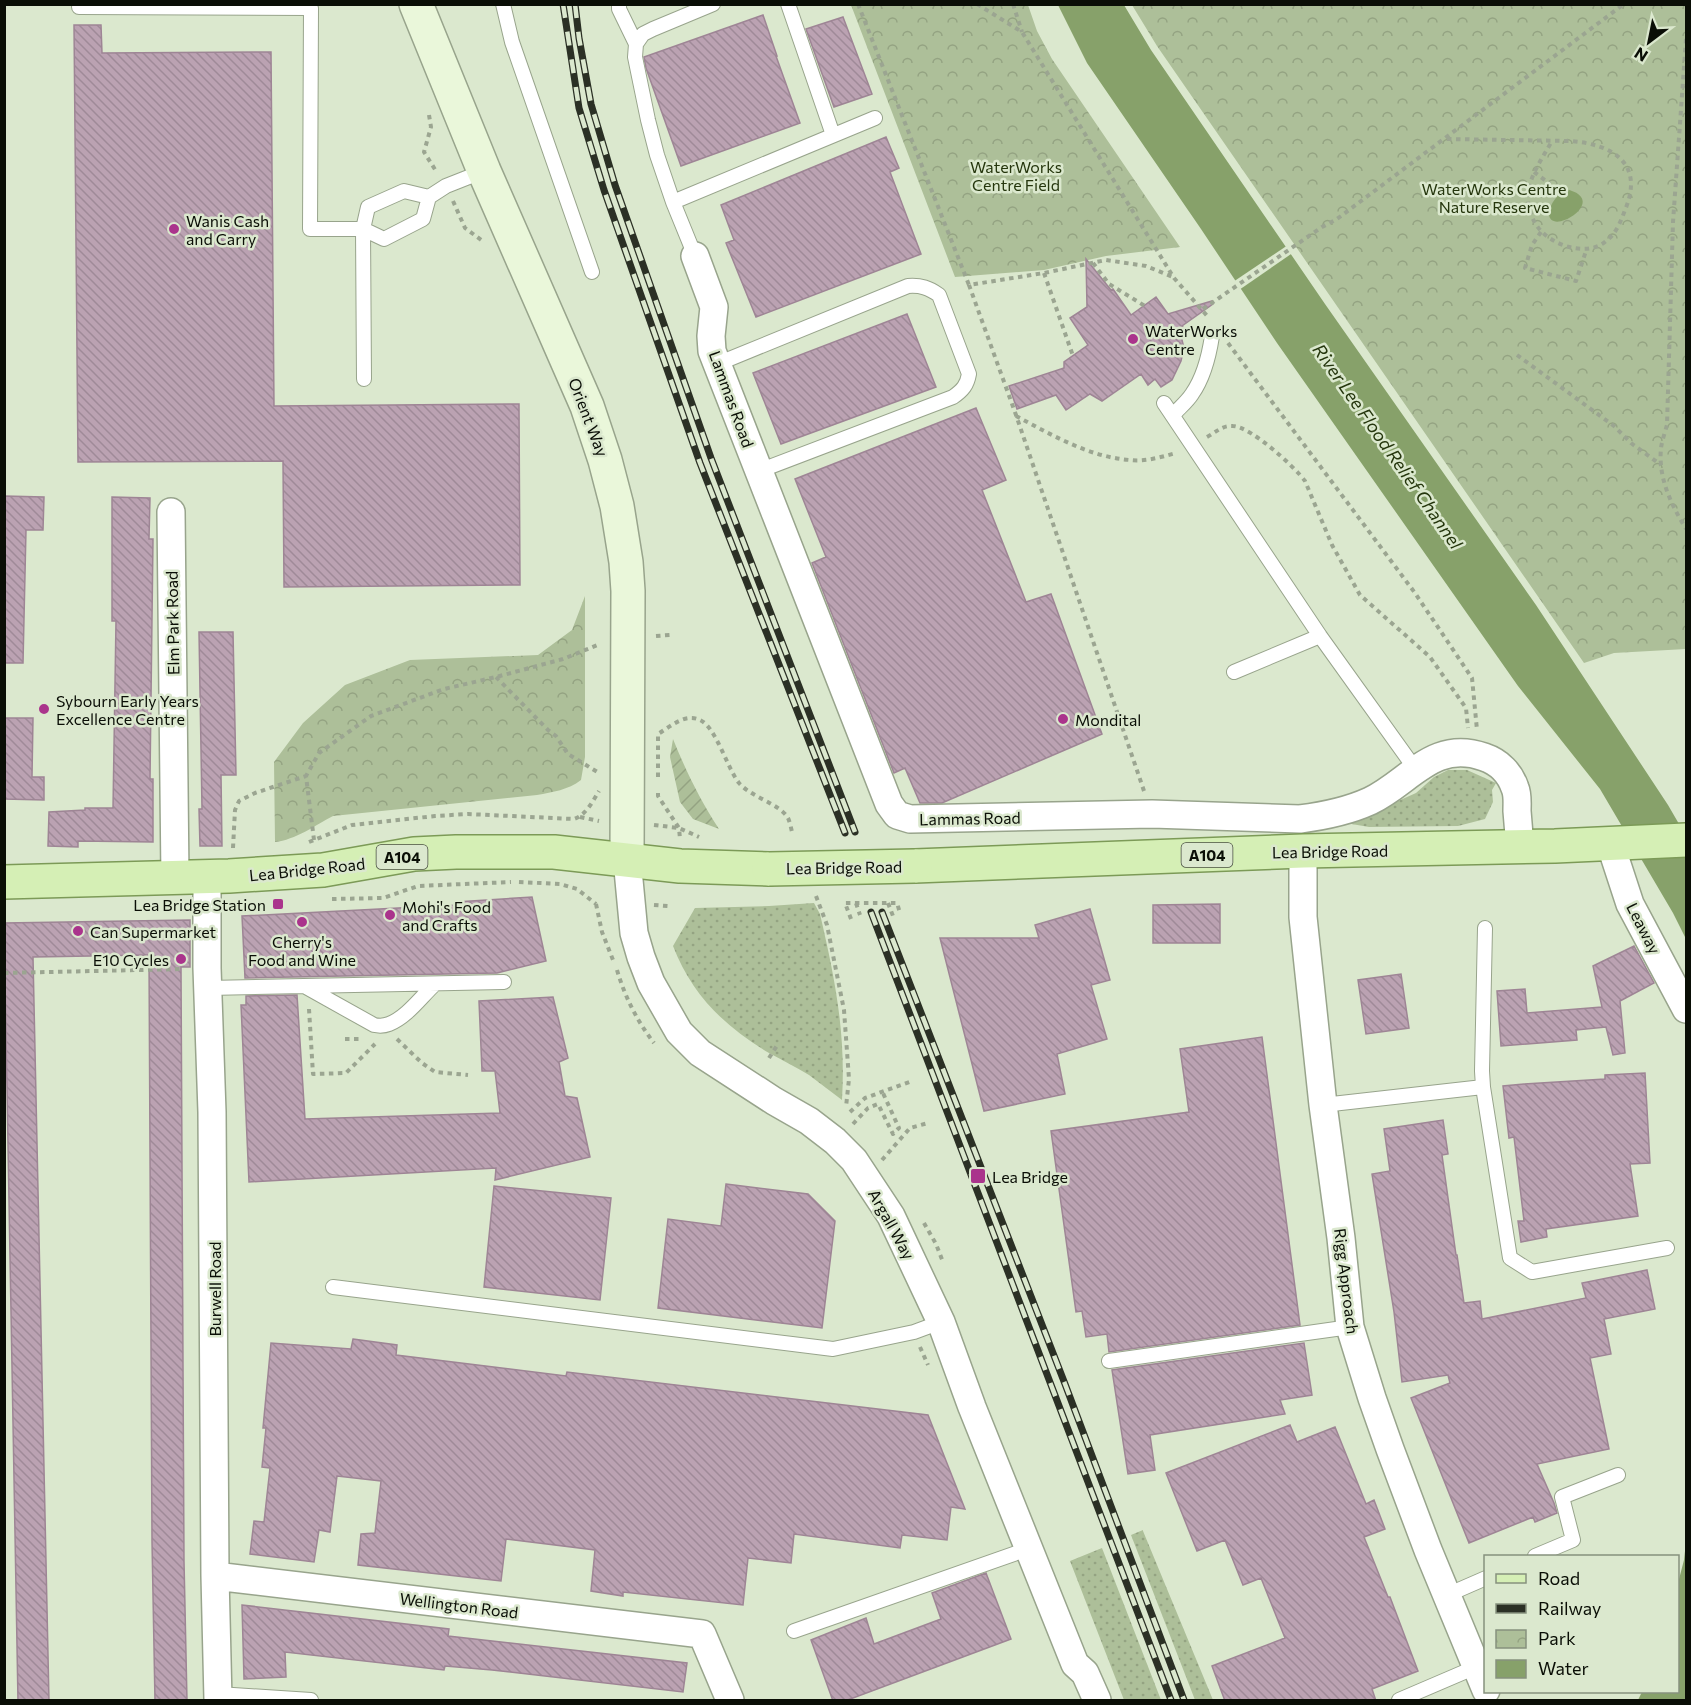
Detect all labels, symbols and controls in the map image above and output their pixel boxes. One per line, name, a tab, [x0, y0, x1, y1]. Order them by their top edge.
north arrow	[1619, 12, 1679, 72]
text: N	[1631, 44, 1651, 66]
park label: WaterWorks Centre Field	[970, 157, 1062, 194]
park label: WaterWorks Centre Nature Reserve	[1422, 179, 1566, 216]
place label: Wanis Cash and Carry	[186, 211, 269, 248]
marker: Wanis Cash and Carry	[167, 222, 181, 236]
place label: WaterWorks Centre	[1145, 321, 1237, 358]
marker: WaterWorks Centre	[1126, 332, 1140, 346]
water label: River Lee Flood Relief Channel	[1309, 339, 1468, 553]
street label: Lammas Road	[706, 348, 758, 450]
street label: Orient Way	[565, 375, 613, 459]
street label: Elm Park Road	[162, 571, 182, 675]
place label: Sybourn Early Years Excellence Centre	[56, 691, 199, 728]
marker: Sybourn Early Years Excellence Centre	[37, 702, 51, 716]
place label: Mondital	[1075, 710, 1141, 729]
marker: Mondital	[1056, 712, 1070, 726]
street label: Lammas Road	[919, 808, 1021, 828]
street label: Lea Bridge Road	[1272, 840, 1388, 862]
road number: A104	[1182, 843, 1232, 867]
road number: A104	[376, 845, 428, 869]
street label: Lea Bridge Road	[248, 853, 366, 885]
street label: Lea Bridge Road	[786, 856, 902, 878]
place label: Lea Bridge Station	[133, 895, 266, 914]
marker: Lea Bridge Station	[271, 897, 285, 911]
place label: Mohi's Food and Crafts	[402, 897, 491, 934]
street label: Leaway	[1623, 899, 1665, 957]
marker: Mohi's Food and Crafts	[383, 908, 397, 922]
marker: Cherry's Food and Wine	[295, 915, 309, 929]
place label: Can Supermarket	[90, 922, 217, 941]
marker: Can Supermarket	[71, 924, 85, 938]
place label: Cherry's Food and Wine	[248, 932, 356, 969]
place label: E10 Cycles	[93, 950, 169, 969]
marker: E10 Cycles	[174, 952, 188, 966]
marker: Lea Bridge	[969, 1167, 987, 1185]
place label: Lea Bridge	[992, 1167, 1068, 1186]
street label: Argall Way	[865, 1186, 919, 1262]
street label: Rigg Approach	[1331, 1227, 1363, 1335]
street label: Burwell Road	[205, 1241, 224, 1337]
legend	[1484, 1555, 1679, 1693]
text: Road	[1538, 1567, 1580, 1589]
street label: Wellington Road	[399, 1588, 519, 1622]
text: Railway	[1538, 1597, 1601, 1619]
text: Park	[1538, 1627, 1576, 1649]
text: Water	[1538, 1657, 1589, 1679]

